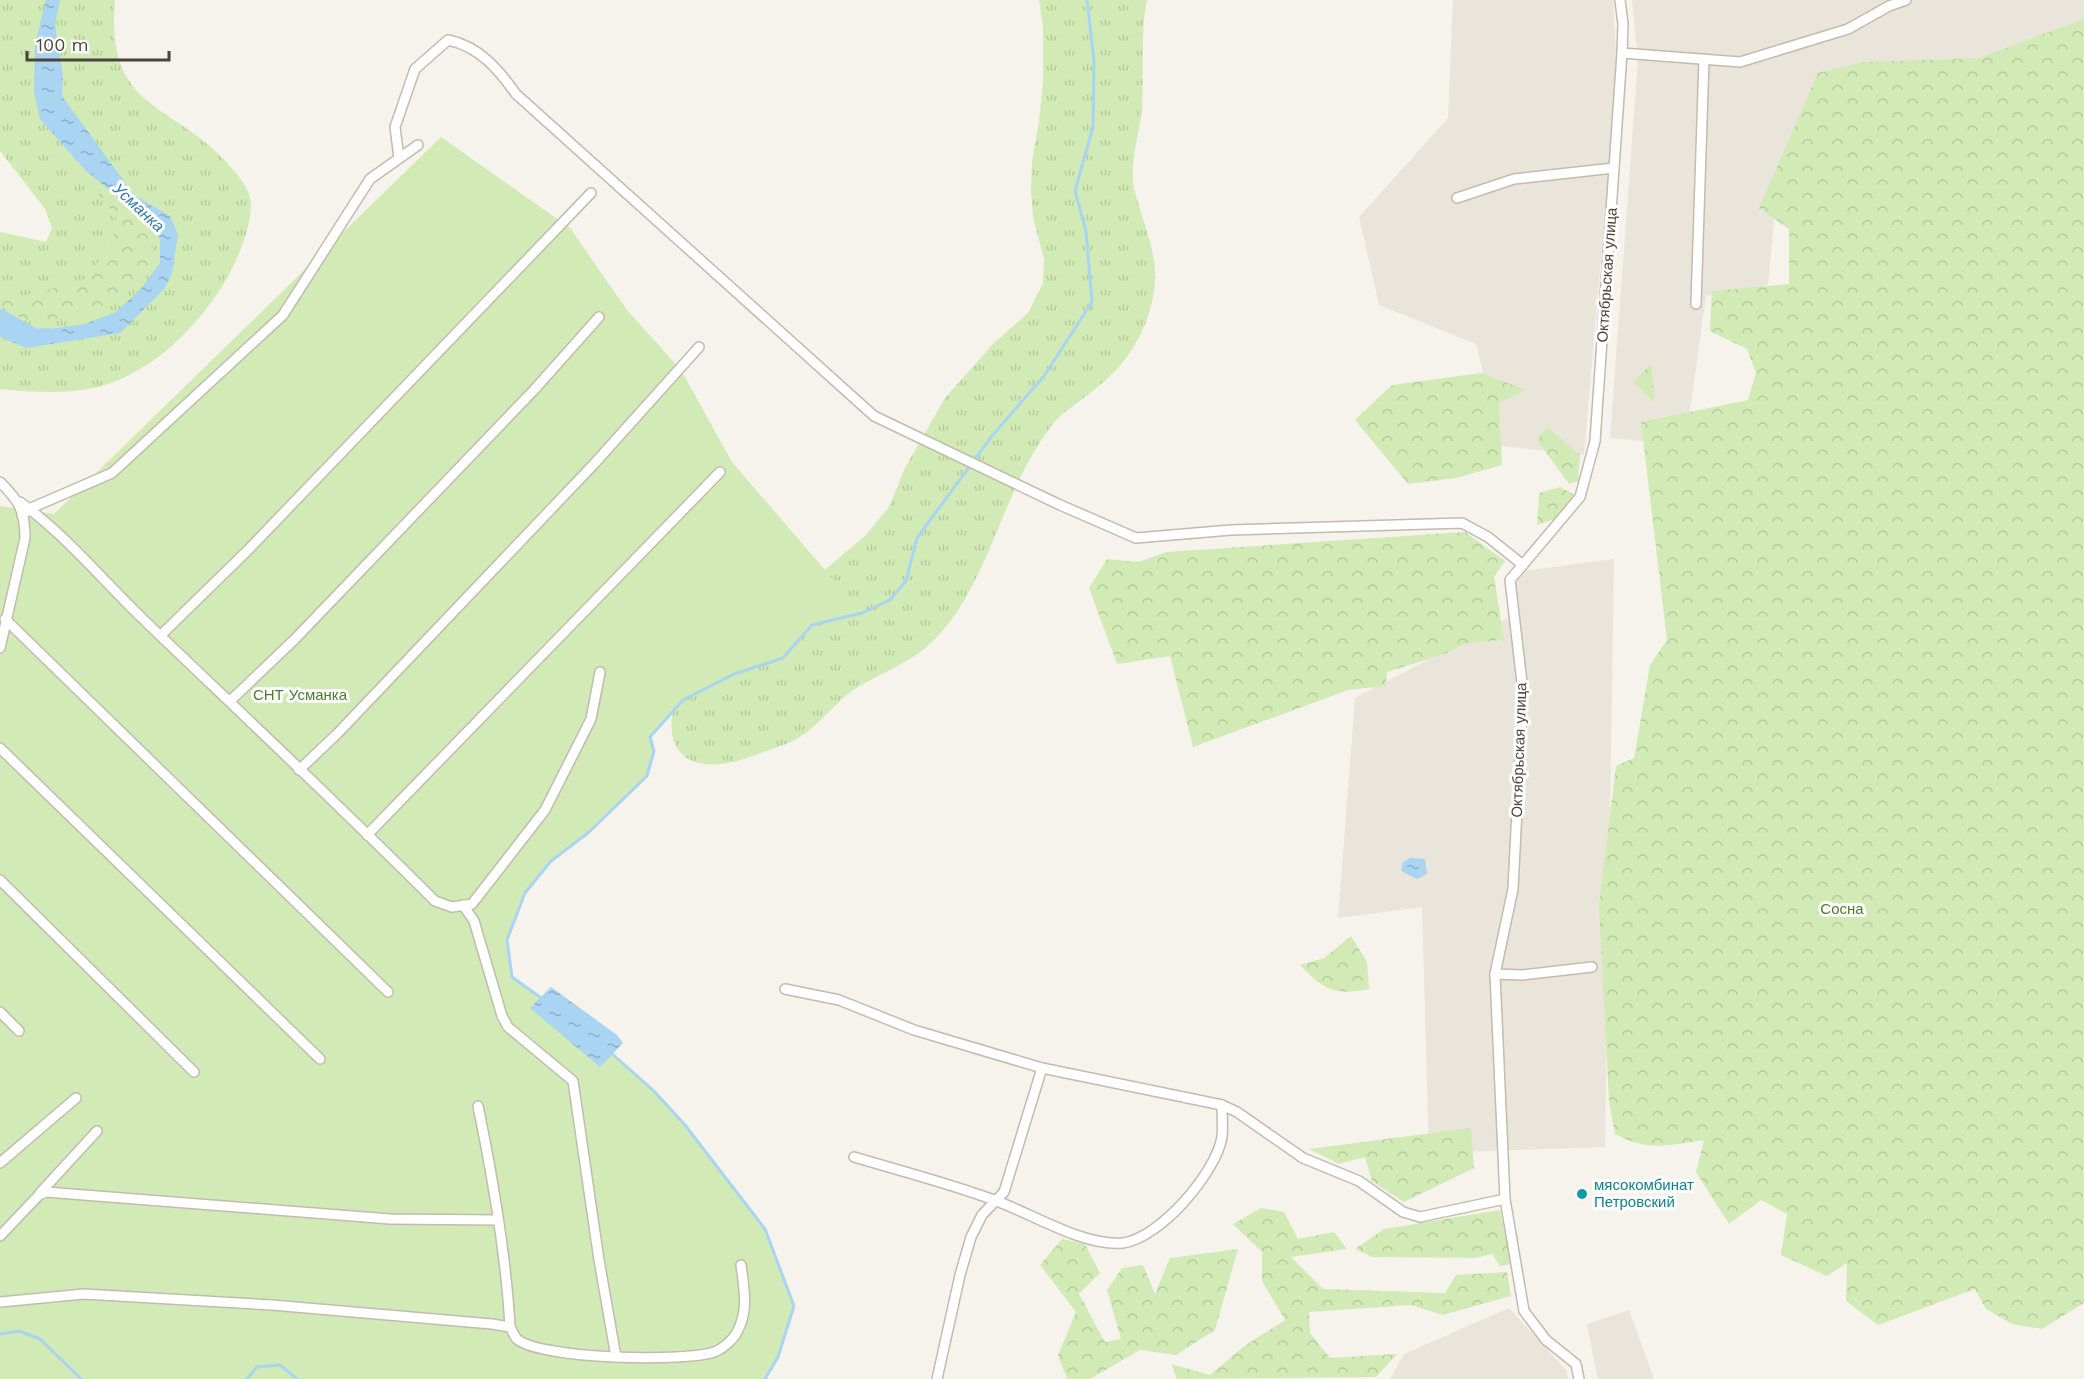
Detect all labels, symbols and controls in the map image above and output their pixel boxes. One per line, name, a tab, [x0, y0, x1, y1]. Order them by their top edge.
scale bar	[27, 24, 170, 62]
text: 100 m	[36, 34, 89, 55]
water label: Усманка	[108, 178, 168, 236]
street label: Октябрьская улица	[1593, 206, 1621, 343]
street label: Октябрьская улица	[1508, 681, 1530, 818]
park label: СНТ Усманка	[253, 686, 348, 704]
park label: Сосна	[1820, 900, 1864, 918]
place label: мясокомбинат Петровский	[1594, 1176, 1694, 1211]
marker: мясокомбинат Петровский	[1575, 1187, 1589, 1201]

